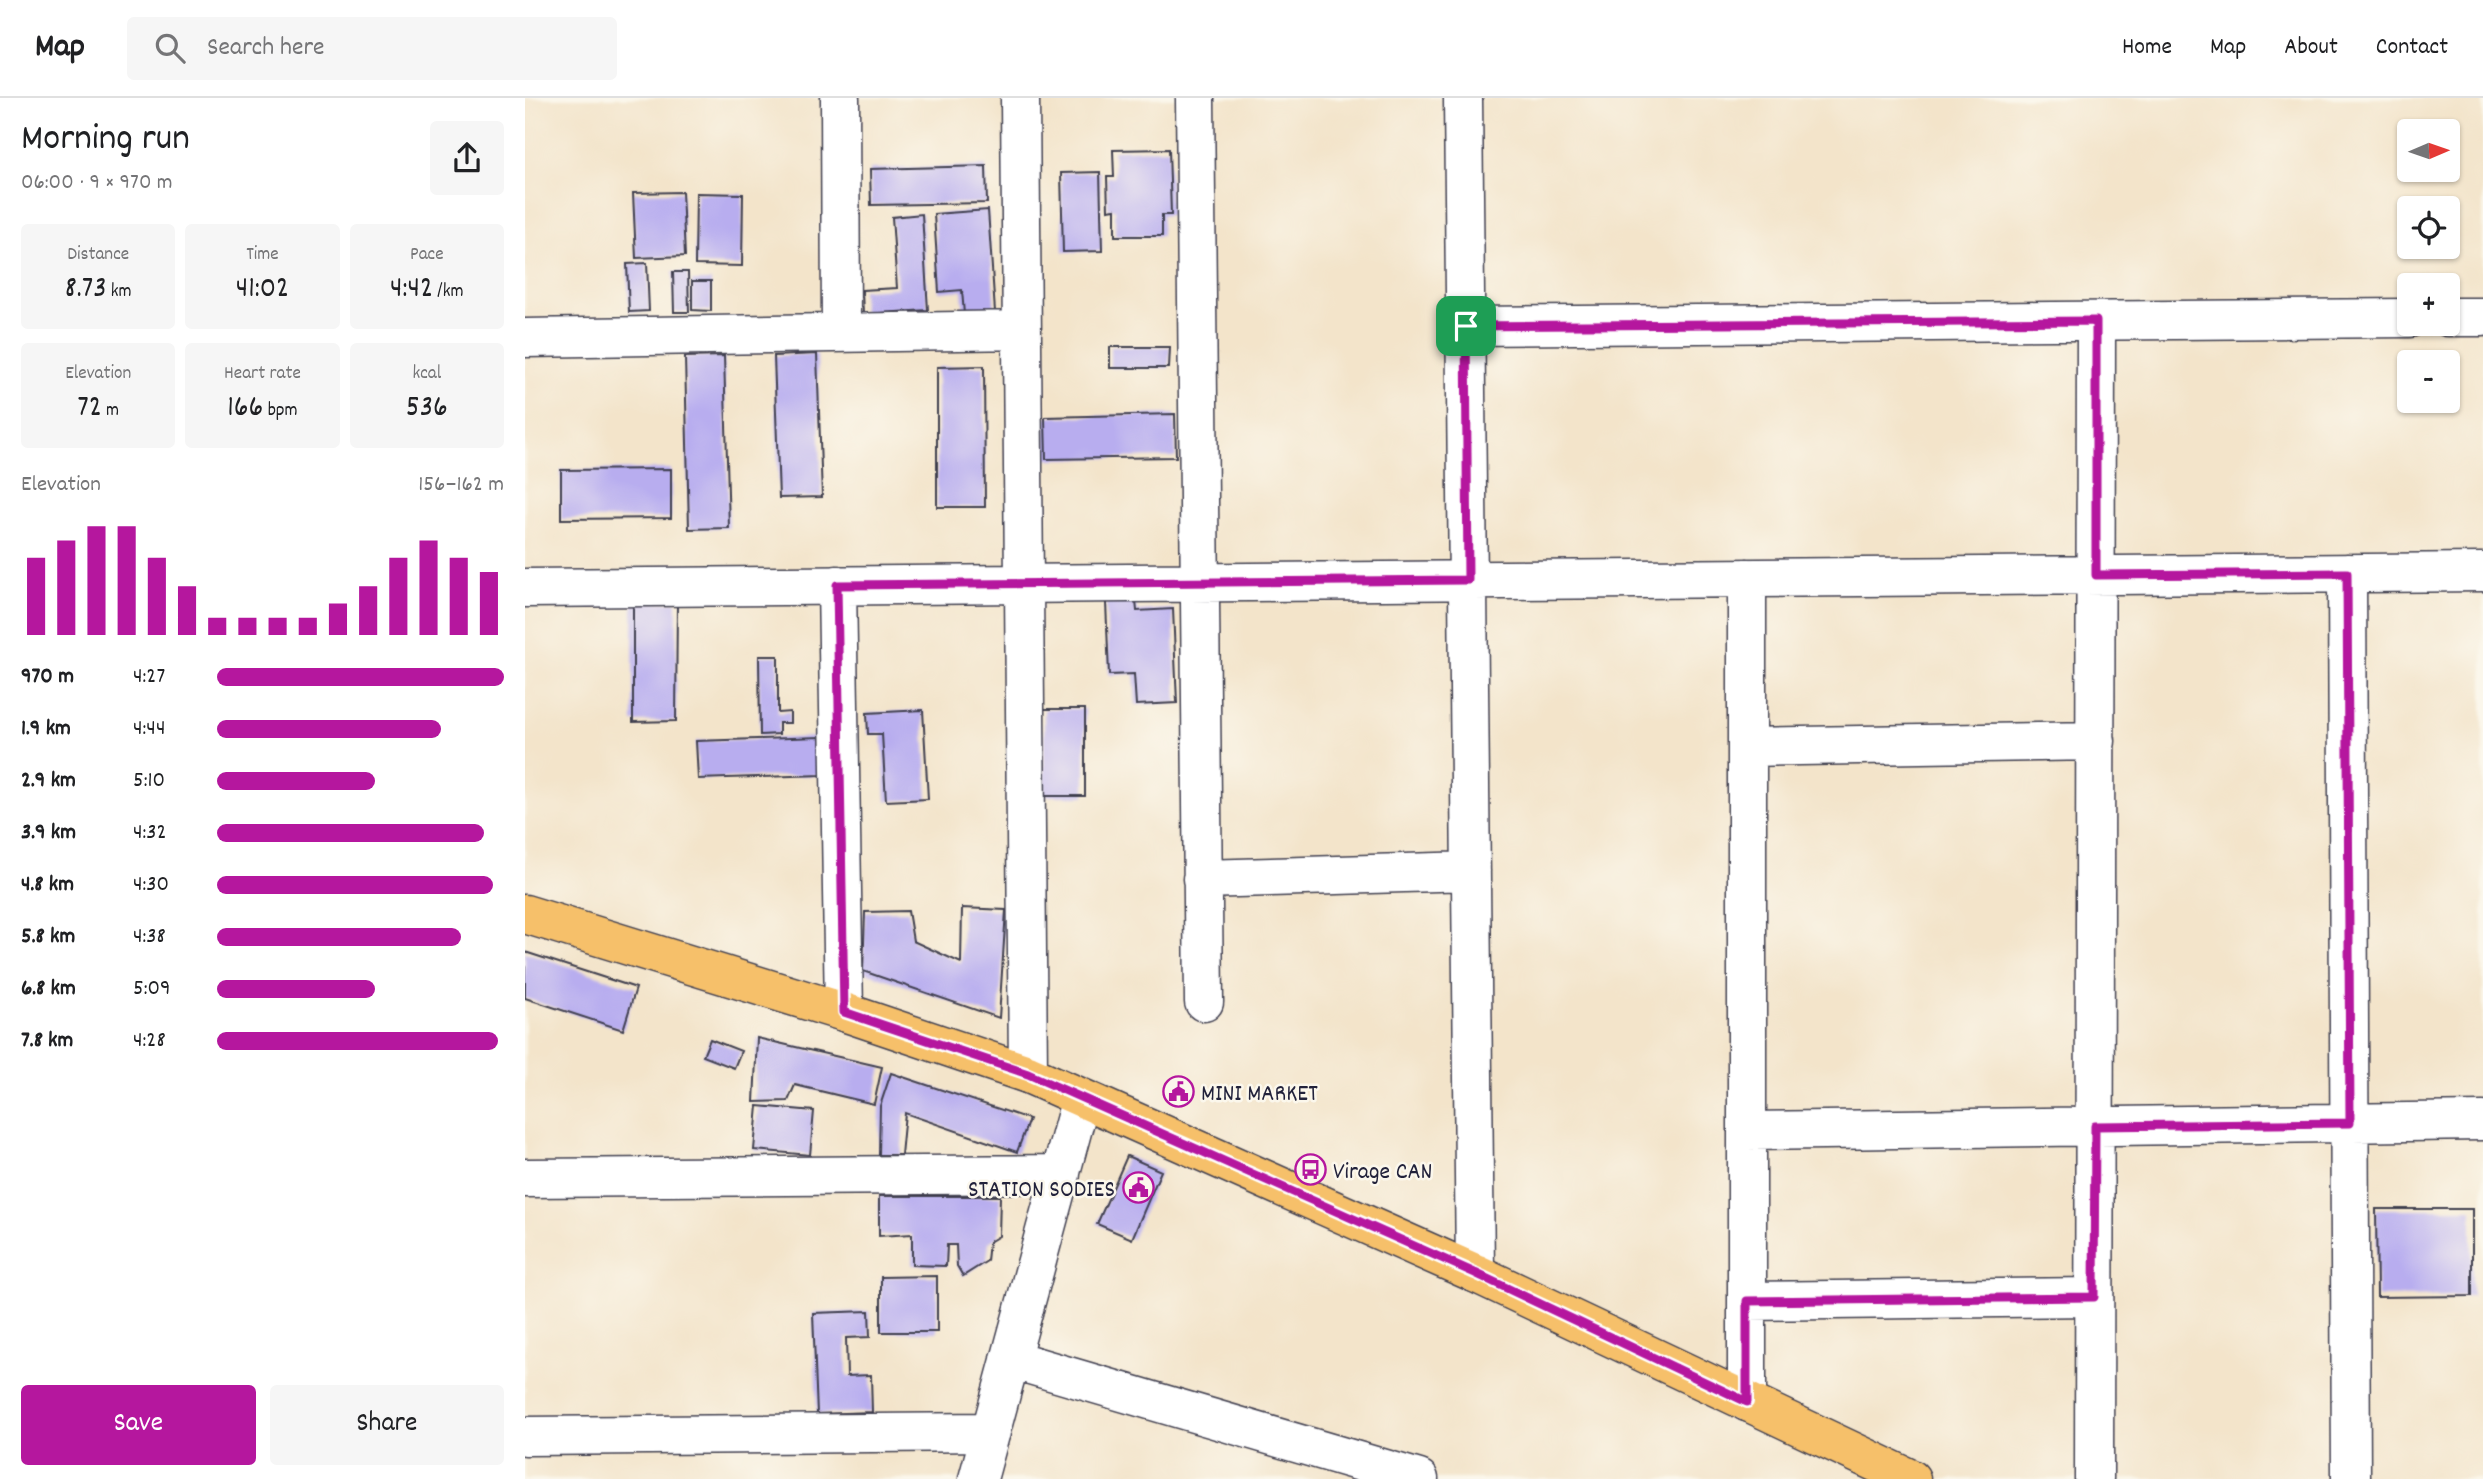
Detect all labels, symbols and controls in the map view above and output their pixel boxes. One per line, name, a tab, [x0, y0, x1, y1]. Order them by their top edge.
search box	[127, 17, 617, 80]
text: Map	[35, 25, 85, 72]
icon: search	[151, 29, 189, 67]
text: Search here	[207, 30, 325, 67]
text: Home	[2122, 31, 2172, 65]
text: Map	[2210, 31, 2246, 65]
text: About	[2284, 31, 2338, 65]
text: Contact	[2376, 31, 2448, 65]
text: Morning run	[21, 113, 190, 168]
north arrow	[2397, 119, 2461, 182]
map controls	[2397, 119, 2460, 413]
button: share	[430, 121, 504, 195]
text: 06:00 · 9 × 970 m	[21, 167, 172, 200]
button: locate	[2397, 196, 2460, 259]
text: Distance	[67, 242, 129, 269]
text: Time	[246, 242, 279, 269]
text: Pace	[410, 242, 444, 269]
text: 8.73	[65, 269, 106, 312]
text: 41:02	[236, 269, 289, 312]
text: 4:42	[390, 269, 433, 312]
button: +	[2397, 273, 2460, 336]
text: km	[106, 279, 132, 306]
text: /km	[433, 279, 464, 306]
pin	[1436, 296, 1496, 356]
icon: arrive	[1447, 307, 1485, 345]
button: −	[2397, 350, 2460, 413]
text: Elevation	[65, 361, 131, 388]
text: Heart rate	[224, 361, 301, 388]
text: kcal	[412, 361, 441, 388]
text: 72	[77, 388, 102, 431]
text: 166	[227, 388, 263, 431]
text: 536	[406, 388, 448, 431]
text: m	[102, 398, 119, 425]
text: bpm	[263, 398, 298, 425]
text: Elevation	[21, 469, 101, 502]
text: 156–162 m	[418, 469, 504, 502]
text: 970 m	[21, 661, 74, 694]
text: 4:27	[133, 661, 165, 694]
text: 1.9 km	[21, 713, 71, 746]
text: 4:44	[133, 713, 165, 746]
text: 2.9 km	[21, 765, 76, 798]
text: 5:10	[133, 765, 165, 798]
text: 3.9 km	[21, 817, 76, 850]
text: 4:32	[133, 817, 167, 850]
text: 4.8 km	[21, 869, 74, 902]
text: 4:30	[133, 869, 169, 902]
text: 5.8 km	[21, 921, 75, 954]
text: 4:38	[133, 921, 166, 954]
text: 6.8 km	[21, 973, 76, 1006]
text: 5:09	[133, 973, 171, 1006]
text: 7.8 km	[21, 1025, 73, 1058]
text: 4:28	[133, 1025, 166, 1058]
public building icon: MINI MARKET	[1161, 1075, 1195, 1109]
place label: MINI MARKET	[1201, 1078, 1318, 1112]
bus stop icon: Virage CAN	[1293, 1153, 1327, 1187]
place label: Virage CAN	[1333, 1156, 1432, 1190]
public building icon: STATION SODIES	[1121, 1171, 1155, 1205]
place label: STATION SODIES	[968, 1174, 1115, 1208]
button: Save	[21, 1385, 256, 1465]
button: Share	[270, 1385, 504, 1465]

